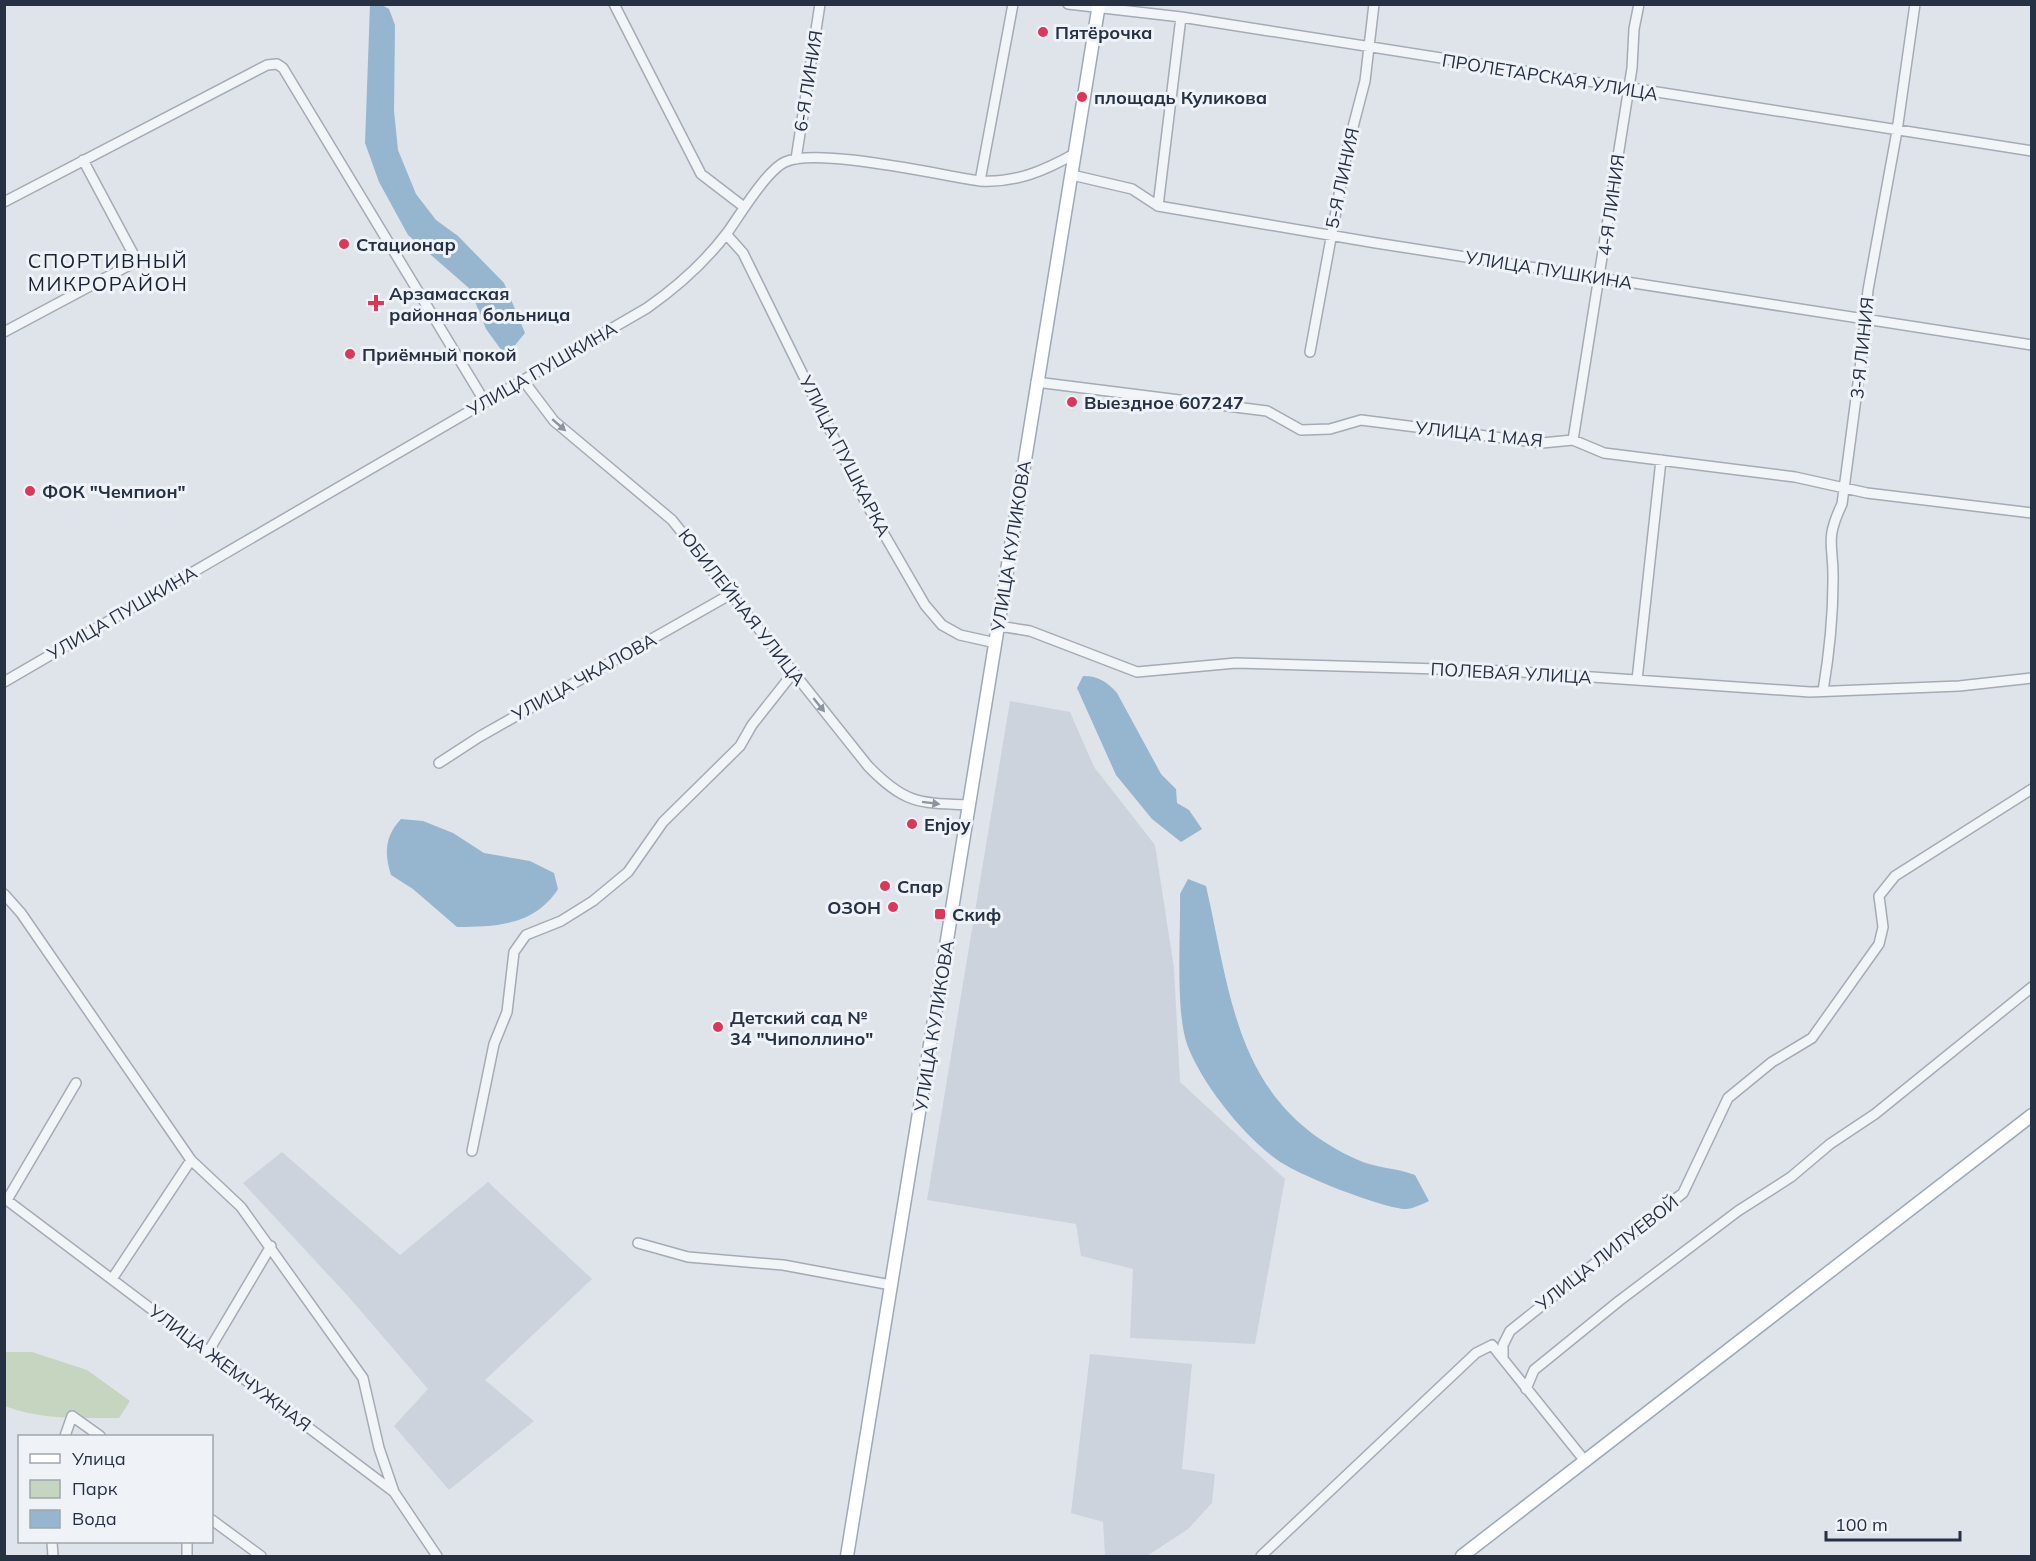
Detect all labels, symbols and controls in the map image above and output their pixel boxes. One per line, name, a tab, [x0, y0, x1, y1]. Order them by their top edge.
place label: Пятёрочка	[1055, 21, 1152, 44]
marker: Пятёрочка	[1036, 25, 1050, 39]
street label: 6-Я ЛИНИЯ	[789, 29, 827, 133]
street label: ПРОЛЕТАРСКАЯ УЛИЦА	[1440, 49, 1660, 105]
place label: площадь Куликова	[1094, 86, 1267, 109]
marker: площадь Куликова	[1075, 90, 1089, 104]
street label: 5-Я ЛИНИЯ	[1320, 126, 1364, 230]
street label: 4-Я ЛИНИЯ	[1592, 153, 1630, 257]
place label: Стационар	[356, 233, 456, 256]
marker: Стационар	[337, 237, 351, 251]
street label: УЛИЦА ПУШКИНА	[1463, 245, 1634, 295]
district label: СПОРТИВНЫЙ МИКРОРАЙОН	[28, 248, 188, 296]
place label: Арзамасская районная больница	[389, 282, 570, 326]
marker: Арзамасская районная больница	[367, 294, 385, 312]
street label: 3-Я ЛИНИЯ	[1845, 296, 1879, 400]
street label: УЛИЦА ПУШКИНА	[462, 317, 621, 422]
place label: Приёмный покой	[362, 343, 517, 366]
marker: Приёмный покой	[343, 347, 357, 361]
street label: УЛИЦА ПУШКАРКА	[794, 371, 896, 540]
place label: Выездное 607247	[1084, 391, 1244, 414]
marker: Выездное 607247	[1065, 395, 1079, 409]
street label: УЛИЦА 1 МАЯ	[1413, 416, 1544, 452]
one-way arrow	[551, 419, 567, 432]
street label: УЛИЦА КУЛИКОВА	[986, 459, 1036, 634]
place label: ФОК "Чемпион"	[42, 480, 186, 503]
marker: ФОК "Чемпион"	[23, 484, 37, 498]
street label: ЮБИЛЕЙНАЯ УЛИЦА	[674, 524, 810, 690]
street label: УЛИЦА ПУШКИНА	[42, 561, 201, 666]
street label: УЛИЦА ЧКАЛОВА	[507, 628, 660, 727]
street label: ПОЛЕВАЯ УЛИЦА	[1430, 657, 1592, 689]
one-way arrow	[813, 698, 825, 713]
one-way arrow	[922, 798, 941, 807]
place label: Enjoy	[924, 813, 971, 836]
marker: Enjoy	[905, 817, 919, 831]
place label: Спар	[897, 875, 943, 898]
marker: Спар	[878, 879, 892, 893]
place label: ОЗОН	[827, 896, 881, 919]
marker: ОЗОН	[886, 900, 900, 914]
place label: Скиф	[952, 903, 1001, 926]
marker: Скиф	[933, 907, 947, 921]
street label: УЛИЦА КУЛИКОВА	[909, 939, 959, 1114]
place label: Детский сад № 34 "Чиполлино"	[730, 1006, 873, 1050]
marker: Детский сад № 34 "Чиполлино"	[711, 1020, 725, 1034]
street label: УЛИЦА ЛИЛУЕВОЙ	[1530, 1190, 1683, 1316]
street label: УЛИЦА ЖЕМЧУЖНАЯ	[144, 1299, 316, 1437]
legend	[18, 1435, 213, 1543]
text: Улица	[71, 1447, 126, 1470]
text: Парк	[72, 1477, 118, 1500]
scale bar	[1826, 1504, 1960, 1542]
text: Вода	[72, 1507, 117, 1530]
text: 100 m	[1835, 1513, 1888, 1536]

